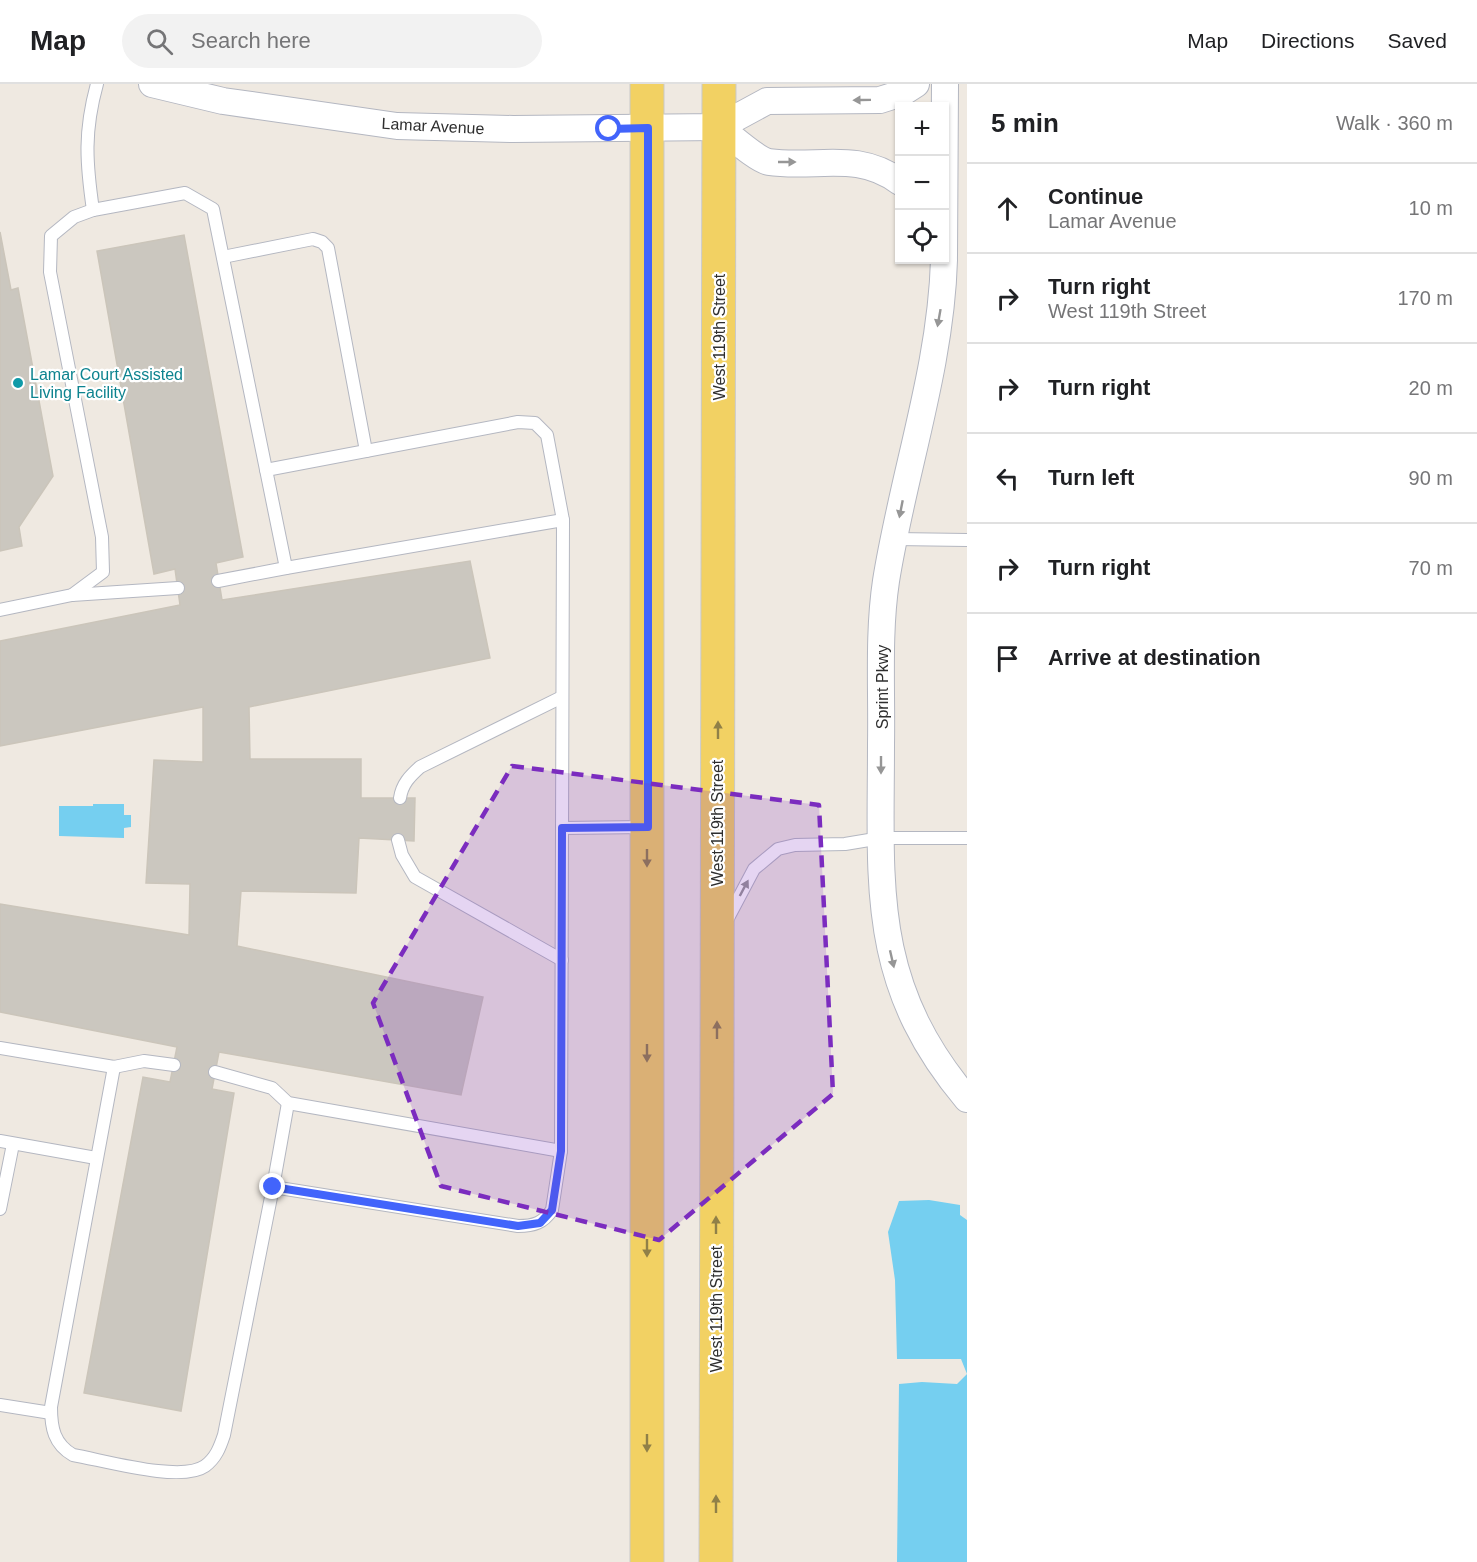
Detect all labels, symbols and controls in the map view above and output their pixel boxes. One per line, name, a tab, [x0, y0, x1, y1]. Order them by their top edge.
search box	[122, 14, 542, 68]
text: Map	[30, 25, 86, 56]
icon: search	[143, 25, 176, 58]
text: Search here	[191, 28, 311, 53]
text: Map	[1187, 29, 1228, 52]
text: Directions	[1261, 29, 1354, 52]
text: Saved	[1387, 29, 1447, 52]
one-way arrow	[852, 96, 871, 105]
map controls	[895, 102, 949, 264]
button: +	[895, 102, 949, 156]
text: 5 min	[991, 108, 1059, 138]
text: Walk · 360 m	[1336, 112, 1453, 134]
street label: Lamar Avenue	[381, 115, 485, 137]
route start	[595, 115, 621, 141]
button: −	[895, 156, 949, 210]
one-way arrow	[778, 157, 797, 167]
text: Continue	[1048, 184, 1143, 209]
icon: ahead	[991, 192, 1024, 225]
text: 10 m	[1409, 197, 1453, 219]
button: locate	[895, 210, 949, 264]
text: Lamar Avenue	[1048, 210, 1177, 232]
street label: West 119th Street	[711, 273, 728, 400]
text: Turn right	[1048, 274, 1150, 299]
icon: right	[991, 282, 1024, 315]
text: 170 m	[1397, 287, 1453, 309]
text: West 119th Street	[1048, 300, 1206, 322]
one-way arrow	[934, 308, 943, 327]
place label: Lamar Court Assisted Living Facility	[30, 366, 183, 401]
icon: right	[991, 372, 1024, 405]
text: Turn right	[1048, 375, 1150, 400]
marker: Lamar Court Assisted Living Facility	[11, 376, 25, 390]
text: 20 m	[1409, 377, 1453, 399]
icon: left	[991, 462, 1024, 495]
text: Turn left	[1048, 465, 1134, 490]
text: 90 m	[1409, 467, 1453, 489]
one-way arrow	[896, 500, 905, 519]
icon: right	[991, 552, 1024, 585]
text: Turn right	[1048, 555, 1150, 580]
text: 70 m	[1409, 557, 1453, 579]
icon: arrive	[991, 642, 1024, 675]
street label: Sprint Pkwy	[874, 645, 891, 729]
text: Arrive at destination	[1048, 645, 1261, 670]
one-way arrow	[713, 720, 722, 739]
one-way arrow	[876, 756, 886, 775]
street label: West 119th Street	[709, 759, 726, 886]
one-way arrow	[642, 849, 652, 868]
one-way arrow	[739, 879, 749, 896]
one-way arrow	[888, 950, 897, 969]
one-way arrow	[712, 1020, 722, 1039]
one-way arrow	[642, 1044, 652, 1063]
route end	[259, 1173, 285, 1199]
one-way arrow	[711, 1215, 721, 1234]
one-way arrow	[642, 1239, 652, 1258]
street label: West 119th Street	[708, 1245, 725, 1372]
one-way arrow	[642, 1434, 652, 1453]
one-way arrow	[711, 1494, 721, 1513]

